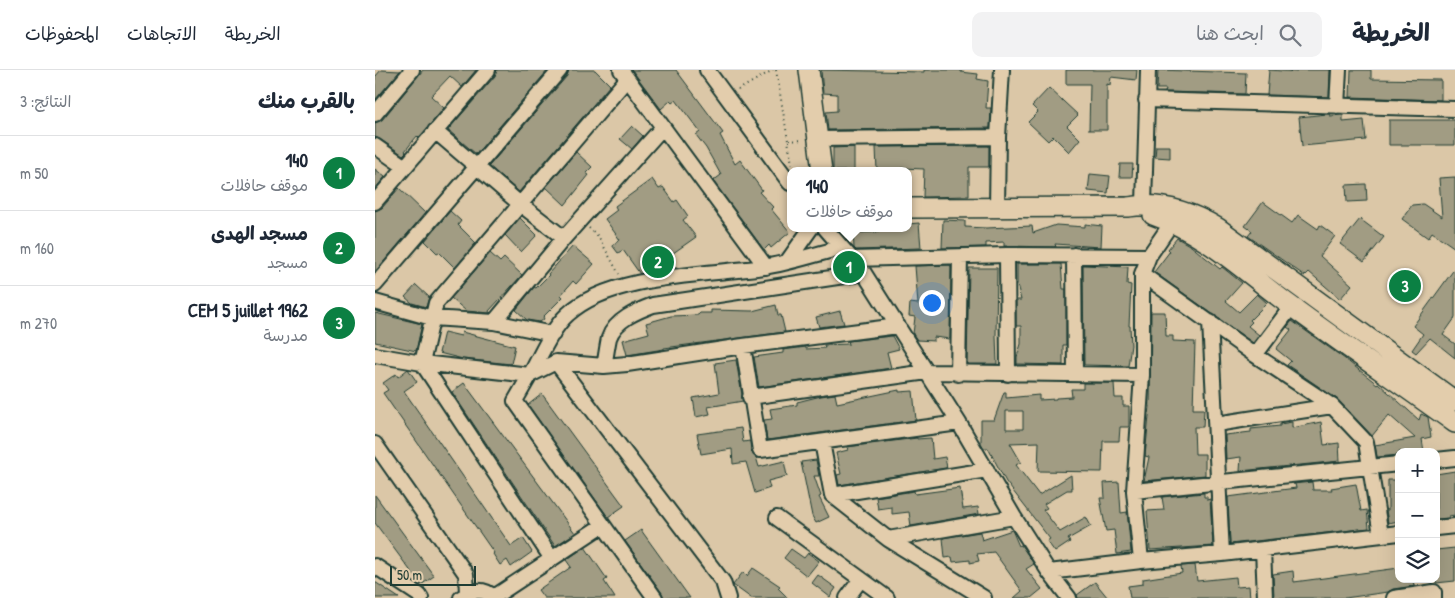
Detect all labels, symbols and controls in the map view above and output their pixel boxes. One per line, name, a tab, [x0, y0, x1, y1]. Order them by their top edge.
search box	[972, 12, 1322, 57]
text: الخريطة	[1352, 16, 1430, 48]
text: ابحث هنا	[1196, 20, 1264, 46]
text: المحفوظات	[25, 21, 99, 46]
text: الاتجاهات	[127, 21, 197, 46]
text: الخريطة	[225, 21, 281, 46]
icon: search	[1276, 21, 1304, 49]
text: بالقرب منك	[258, 86, 355, 115]
text: النتائج: 3	[20, 90, 71, 112]
text: 140	[285, 147, 308, 173]
text: 50 m	[20, 162, 49, 184]
text: 1	[336, 162, 342, 184]
popup	[787, 167, 912, 232]
text: 140	[806, 173, 828, 199]
text: موقف حافلات	[221, 174, 308, 196]
text: موقف حافلات	[806, 200, 893, 222]
text: مسجد الهدى	[211, 220, 308, 246]
text: 160 m	[20, 237, 54, 259]
text: 2	[335, 237, 343, 259]
pin: 2	[642, 243, 674, 281]
pin: 1	[833, 248, 865, 286]
text: مسجد	[267, 251, 308, 273]
pin: 3	[1389, 267, 1421, 305]
your location	[919, 290, 945, 316]
text: CEM 5 juillet 1962	[188, 297, 308, 323]
text: 270 m	[20, 312, 57, 334]
text: 3	[335, 312, 343, 334]
text: مدرسة	[263, 324, 308, 346]
map controls	[1395, 448, 1440, 583]
button: +	[1395, 448, 1440, 493]
button: −	[1395, 493, 1440, 538]
button: layers	[1395, 538, 1440, 583]
scale bar	[390, 563, 476, 586]
text: 50 m	[397, 565, 422, 584]

